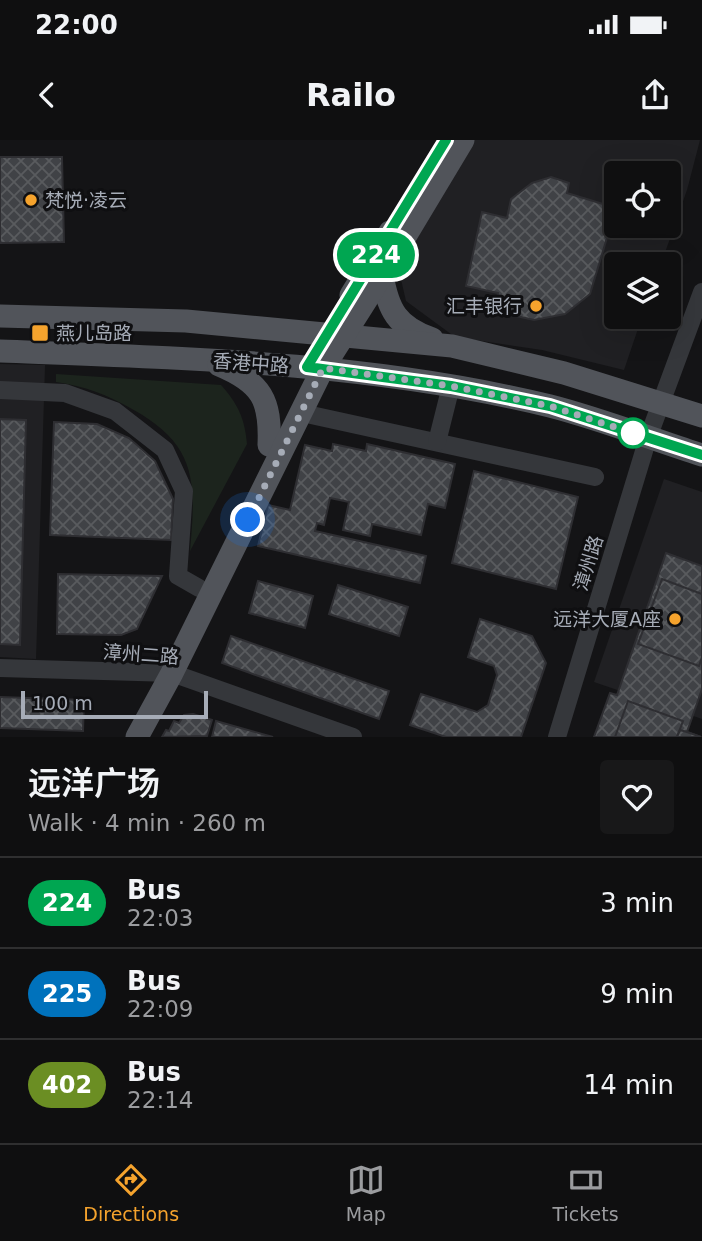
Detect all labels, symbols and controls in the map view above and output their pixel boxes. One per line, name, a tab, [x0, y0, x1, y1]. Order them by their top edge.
text: 22:00	[35, 10, 118, 40]
icon: back	[28, 76, 66, 114]
text: Railo	[306, 76, 396, 114]
icon: share	[636, 76, 674, 114]
map controls	[604, 161, 681, 329]
button: locate	[604, 161, 681, 238]
place label: 梵悦·凌云	[45, 189, 127, 211]
marker: 梵悦·凌云	[23, 192, 39, 208]
line badge: 224	[336, 232, 416, 278]
text: 224	[351, 241, 401, 269]
button: layers	[604, 252, 681, 329]
place label: 汇丰银行	[446, 295, 522, 317]
marker: 汇丰银行	[528, 298, 544, 314]
place label: 燕儿岛路	[56, 322, 132, 344]
marker: 燕儿岛路	[30, 323, 50, 343]
street label: 香港中路	[212, 349, 290, 377]
unlabelled marker	[618, 418, 648, 448]
your location	[230, 502, 265, 537]
street label: 漳州路	[569, 533, 607, 593]
place label: 远洋大厦A座	[553, 608, 661, 630]
marker: 远洋大厦A座	[667, 611, 683, 627]
street label: 漳州二路	[102, 640, 180, 668]
scale bar	[21, 688, 208, 720]
text: 100 m	[32, 692, 93, 714]
button: heart	[600, 760, 674, 834]
text: 远洋广场	[28, 764, 160, 803]
text: Walk · 4 min · 260 m	[28, 810, 266, 836]
text: Bus	[127, 875, 181, 905]
text: 3 min	[600, 888, 674, 918]
text: 224	[42, 889, 92, 917]
text: 22:03	[127, 905, 193, 931]
text: Bus	[127, 966, 181, 996]
text: 9 min	[600, 979, 674, 1009]
text: 225	[42, 980, 92, 1008]
text: 22:09	[127, 996, 193, 1022]
text: Bus	[127, 1057, 181, 1087]
text: 14 min	[584, 1070, 674, 1100]
text: 402	[42, 1071, 92, 1099]
text: 22:14	[127, 1087, 193, 1113]
tab: Directions	[83, 1161, 179, 1225]
tab: Map	[346, 1161, 386, 1225]
tab: Tickets	[553, 1161, 619, 1225]

